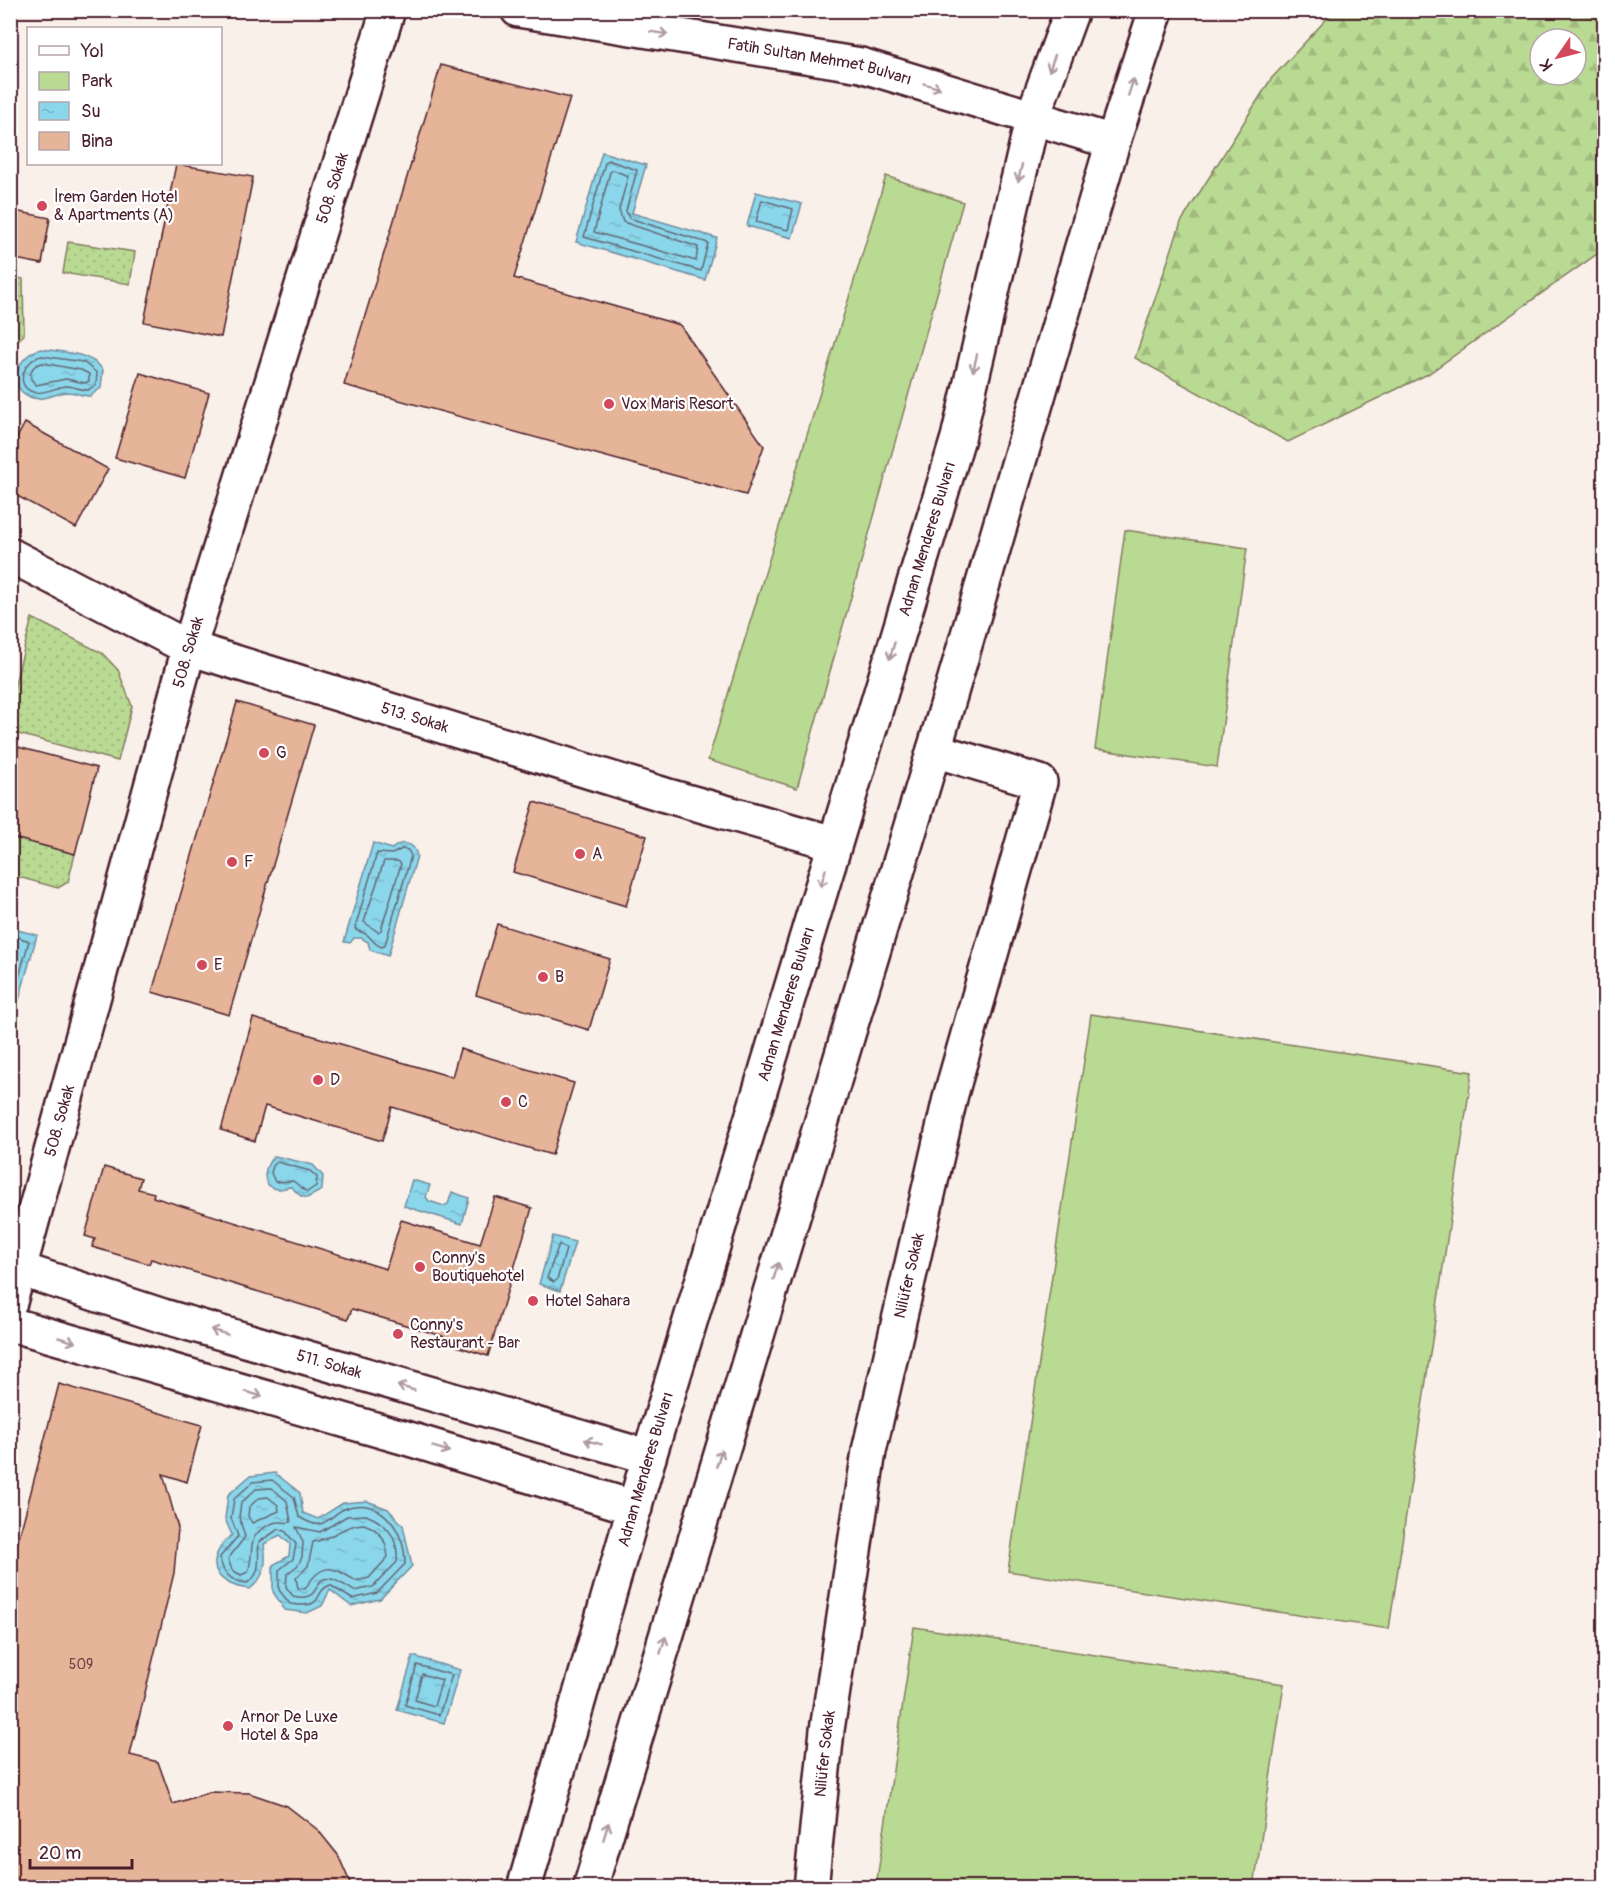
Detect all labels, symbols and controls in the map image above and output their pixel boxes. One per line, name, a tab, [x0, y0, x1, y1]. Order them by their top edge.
legend	[27, 27, 222, 165]
north arrow	[1528, 27, 1588, 87]
one-way arrow	[649, 28, 668, 39]
street label: Fatih Sultan Mehmet Bulvarı	[726, 34, 914, 90]
text: Yol	[80, 40, 104, 63]
one-way arrow	[1046, 54, 1057, 72]
text: K	[1535, 55, 1557, 75]
text: Park	[81, 70, 113, 93]
one-way arrow	[1127, 78, 1138, 97]
one-way arrow	[922, 81, 941, 92]
text: Su	[81, 100, 101, 123]
text: Bina	[81, 130, 113, 153]
street label: 508. Sokak	[312, 150, 353, 226]
one-way arrow	[1013, 163, 1025, 182]
place label: İrem Garden Hotel & Apartments (A)	[54, 187, 178, 225]
marker: İrem Garden Hotel & Apartments (A)	[35, 199, 49, 213]
one-way arrow	[969, 353, 981, 372]
place label: Vox Maris Resort	[621, 394, 734, 414]
marker: Vox Maris Resort	[602, 397, 616, 411]
street label: Adnan Menderes Bulvarı	[895, 459, 960, 619]
street label: 508. Sokak	[169, 614, 208, 690]
one-way arrow	[886, 641, 897, 660]
street label: 513. Sokak	[379, 698, 451, 738]
place label: G	[276, 743, 287, 763]
marker: G	[257, 746, 271, 760]
place label: A	[592, 844, 602, 864]
marker: A	[573, 847, 587, 861]
place label: F	[244, 852, 254, 872]
marker: F	[225, 855, 239, 869]
one-way arrow	[817, 868, 828, 887]
street label: Adnan Menderes Bulvarı	[753, 924, 819, 1084]
place label: E	[214, 955, 222, 975]
marker: E	[195, 958, 209, 972]
place label: B	[555, 967, 564, 987]
marker: B	[536, 970, 550, 984]
place label: D	[330, 1070, 340, 1090]
marker: D	[311, 1073, 325, 1087]
street label: 508. Sokak	[40, 1082, 79, 1159]
place label: C	[518, 1092, 528, 1112]
marker: C	[499, 1095, 513, 1109]
street label: Nilüfer Sokak	[890, 1230, 929, 1320]
place label: Conny's Boutiquehotel	[432, 1248, 525, 1286]
marker: Conny's Boutiquehotel	[413, 1260, 427, 1274]
one-way arrow	[771, 1262, 782, 1281]
place label: Hotel Sahara	[545, 1291, 630, 1311]
marker: Hotel Sahara	[526, 1294, 540, 1308]
place label: Conny's Restaurant - Bar	[410, 1315, 520, 1353]
one-way arrow	[210, 1326, 229, 1337]
marker: Conny's Restaurant - Bar	[391, 1327, 405, 1341]
one-way arrow	[57, 1335, 76, 1346]
street label: 511. Sokak	[294, 1345, 364, 1383]
one-way arrow	[397, 1382, 416, 1393]
one-way arrow	[244, 1389, 263, 1400]
street label: Adnan Menderes Bulvarı	[613, 1390, 678, 1549]
one-way arrow	[584, 1435, 603, 1447]
one-way arrow	[431, 1444, 450, 1455]
one-way arrow	[714, 1449, 725, 1468]
one-way arrow	[658, 1636, 669, 1655]
house number: 509	[69, 1656, 93, 1673]
place label: Arnor De Luxe Hotel & Spa	[240, 1707, 338, 1745]
street label: Nilüfer Sokak	[810, 1709, 840, 1798]
marker: Arnor De Luxe Hotel & Spa	[221, 1719, 235, 1733]
one-way arrow	[601, 1822, 612, 1841]
scale bar	[30, 1832, 132, 1870]
text: 20 m	[39, 1842, 81, 1865]

